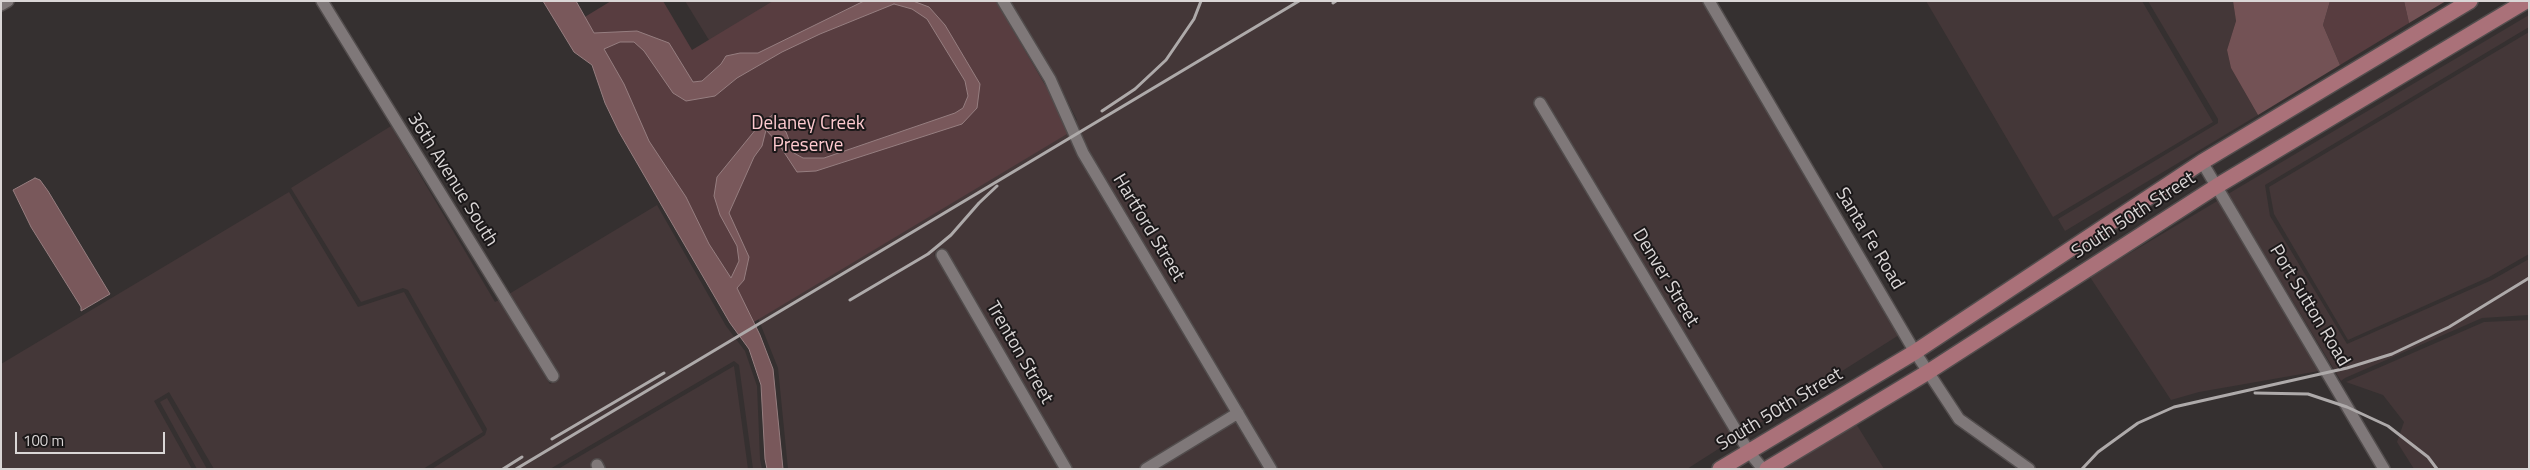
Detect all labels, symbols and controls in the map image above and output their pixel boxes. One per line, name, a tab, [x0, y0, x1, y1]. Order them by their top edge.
street label: 36th Avenue South	[402, 109, 502, 251]
park label: Delaney Creek Preserve	[751, 113, 865, 157]
street label: South 50th Street	[2068, 168, 2200, 264]
street label: Hartford Street	[1107, 170, 1189, 286]
street label: Santa Fe Road	[1830, 184, 1908, 294]
street label: Denver Street	[1627, 225, 1703, 331]
street label: Port Sutton Road	[2264, 241, 2354, 371]
street label: Trenton Street	[980, 298, 1058, 408]
street label: South 50th Street	[1713, 363, 1847, 457]
scale bar	[18, 422, 168, 454]
text: 100 m	[23, 429, 64, 452]

